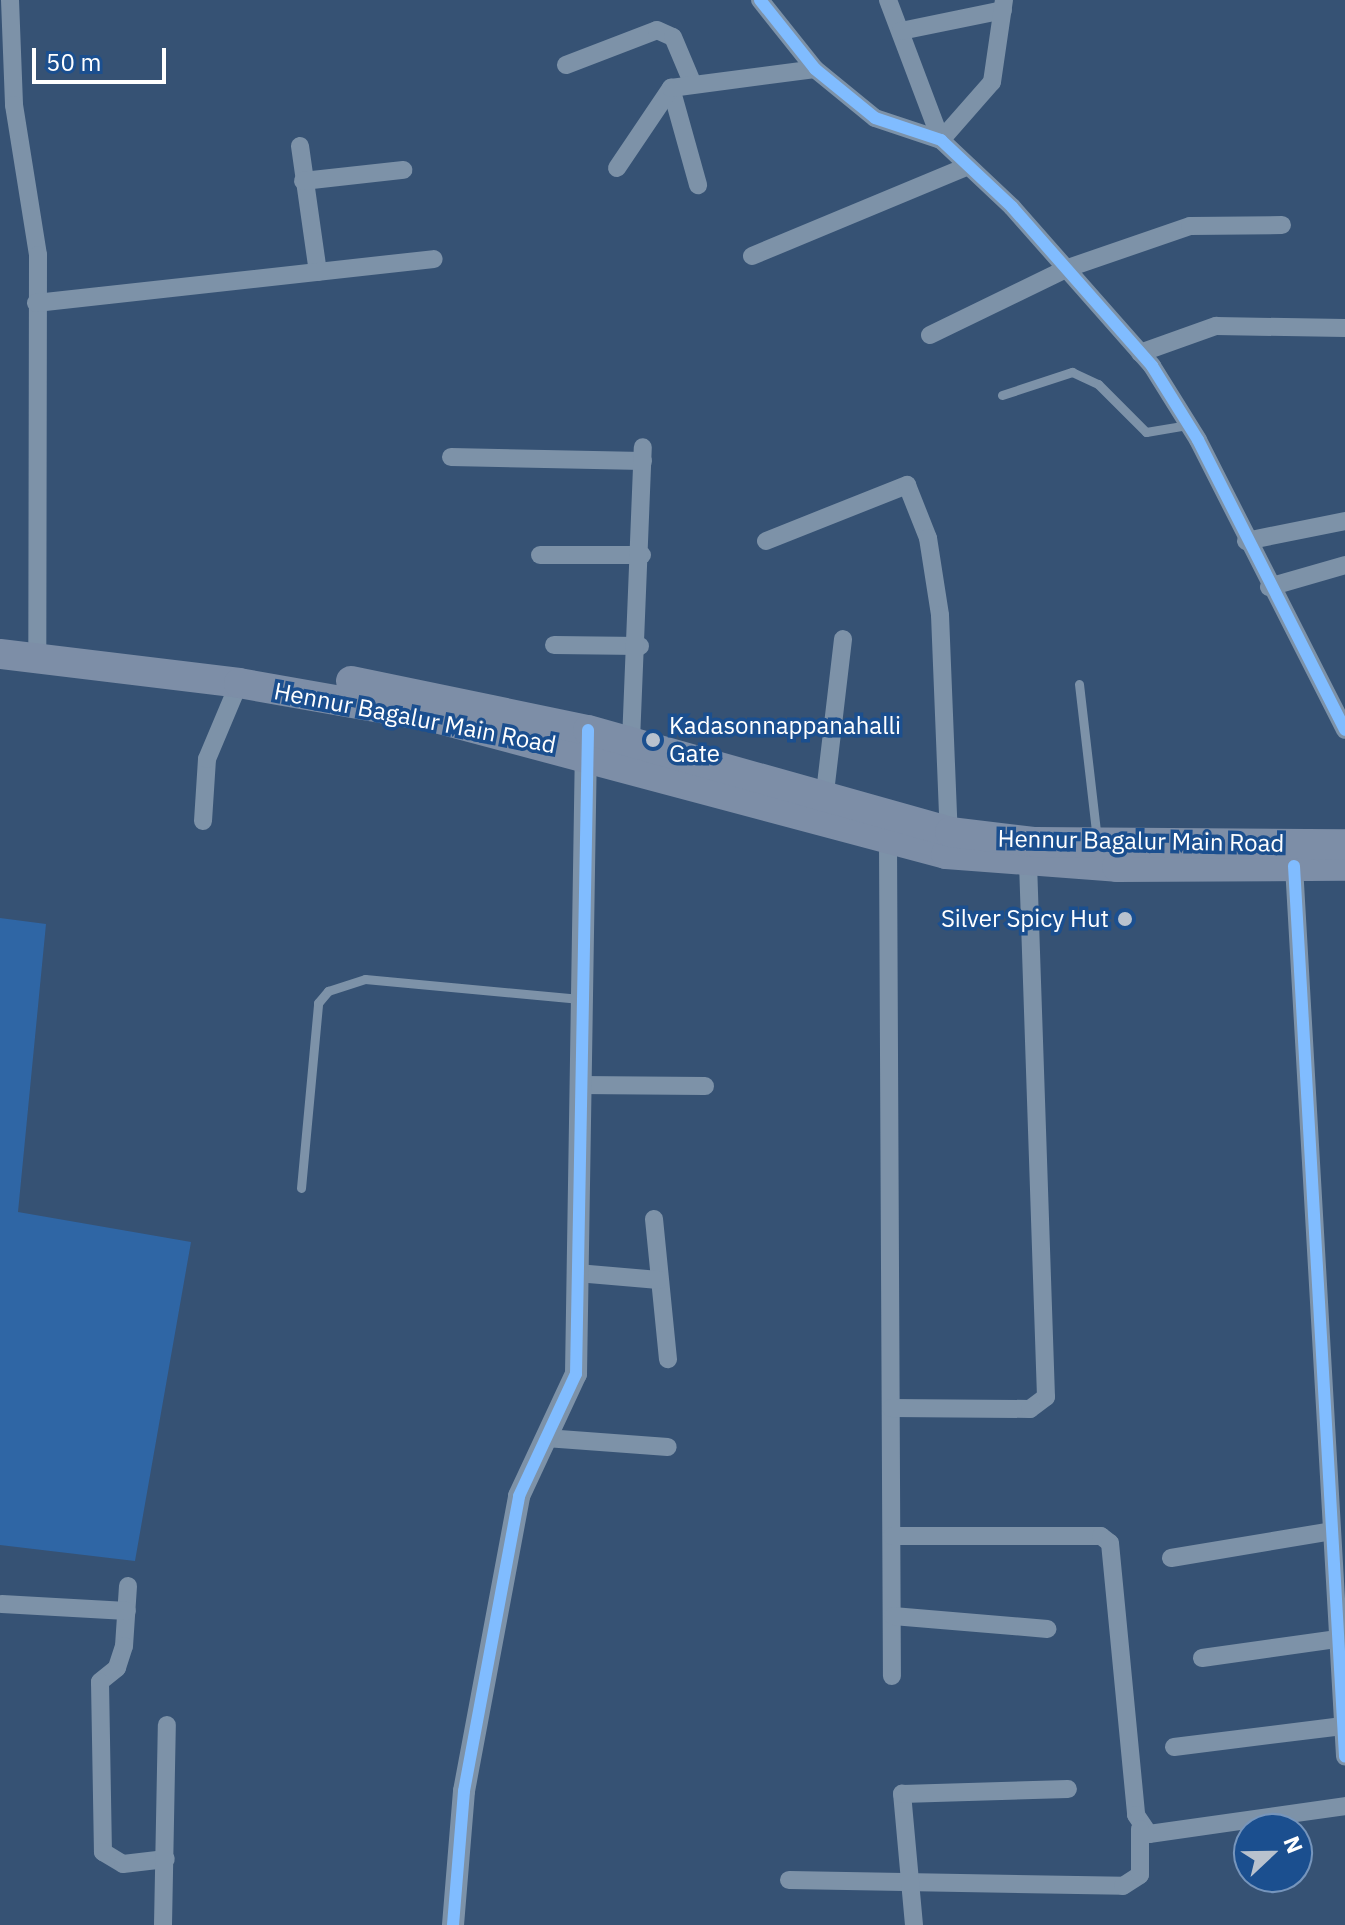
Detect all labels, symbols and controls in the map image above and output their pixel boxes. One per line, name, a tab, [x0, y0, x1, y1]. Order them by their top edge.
scale bar	[36, 32, 170, 82]
text: 50 m	[46, 46, 101, 78]
street label: Hennur Bagalur Main Road	[271, 677, 559, 759]
place label: Kadasonnappanahalli Gate	[669, 712, 901, 768]
marker: Kadasonnappanahalli Gate	[644, 731, 662, 749]
street label: Hennur Bagalur Main Road	[997, 824, 1285, 858]
place label: Silver Spicy Hut	[941, 905, 1109, 933]
marker: Silver Spicy Hut	[1116, 910, 1134, 928]
north arrow	[1233, 1813, 1313, 1893]
text: N	[1277, 1832, 1310, 1857]

